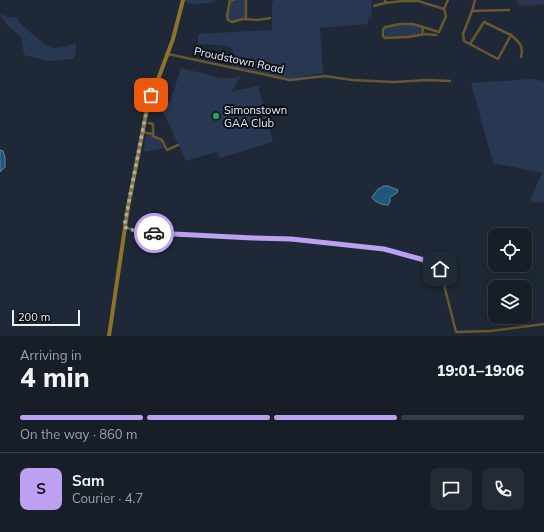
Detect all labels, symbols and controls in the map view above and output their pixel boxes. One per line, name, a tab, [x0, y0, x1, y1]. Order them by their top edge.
street label: Proudstown Road	[193, 44, 285, 76]
pin	[134, 78, 168, 112]
icon: bag	[140, 84, 162, 106]
place label: Simonstown GAA Club	[224, 103, 287, 130]
marker: Simonstown GAA Club	[211, 111, 221, 121]
courier	[134, 213, 174, 253]
icon: car	[143, 222, 165, 244]
map controls	[488, 228, 532, 324]
button: locate	[488, 228, 532, 272]
pin	[423, 252, 457, 286]
icon: home	[429, 258, 451, 280]
button: layers	[488, 280, 532, 324]
scale bar	[12, 308, 80, 327]
text: 200 m	[18, 310, 50, 324]
text: Arriving in	[20, 347, 82, 363]
text: 4 min	[20, 361, 90, 394]
text: 19:01–19:06	[437, 361, 524, 380]
text: On the way · 860 m	[20, 426, 137, 442]
button: chat	[430, 468, 472, 510]
button: phone	[482, 468, 524, 510]
text: Sam	[72, 471, 104, 490]
text: S	[36, 479, 46, 498]
text: Courier · 4.7	[72, 490, 143, 506]

